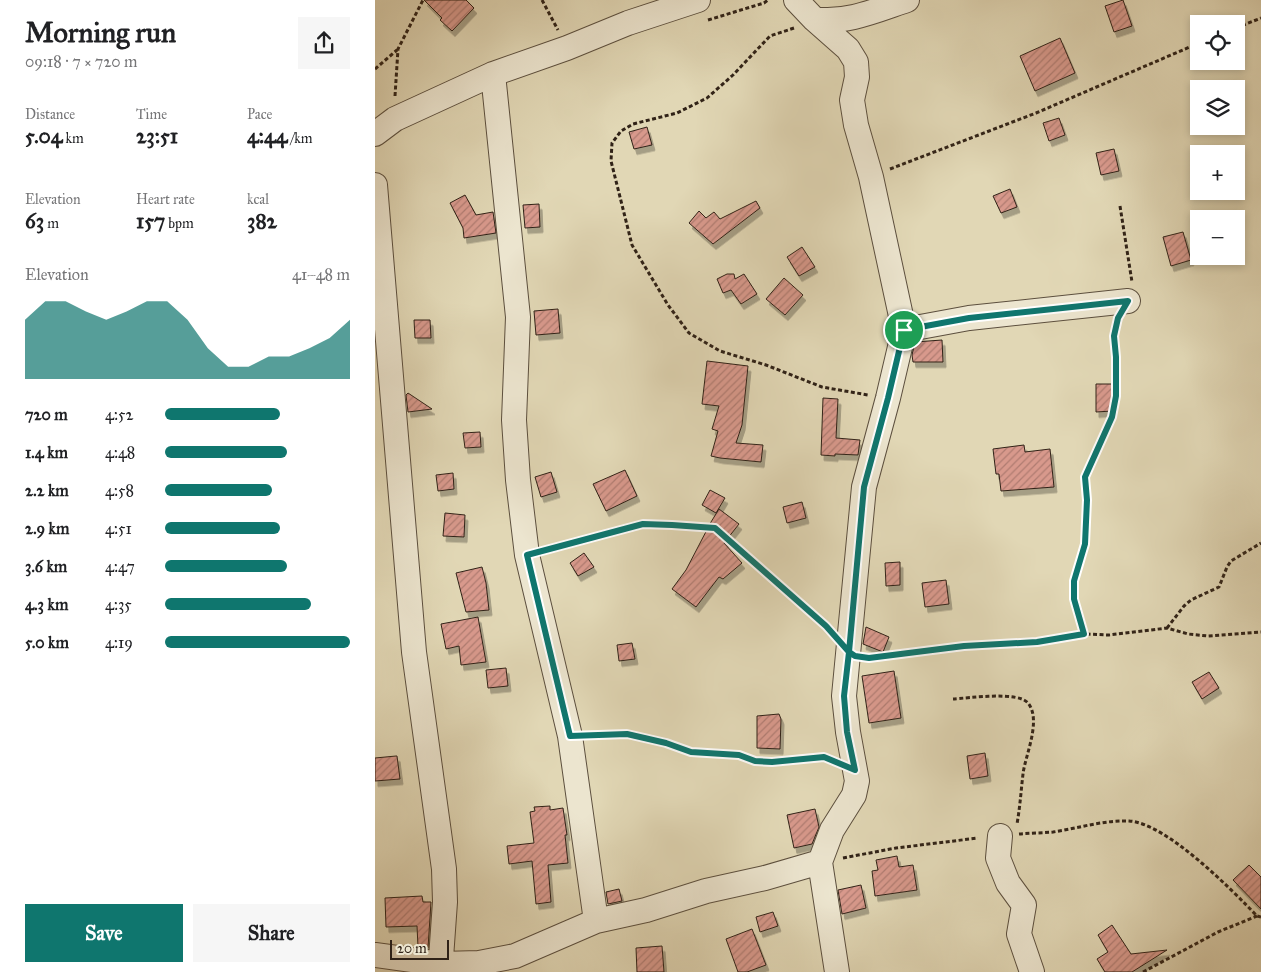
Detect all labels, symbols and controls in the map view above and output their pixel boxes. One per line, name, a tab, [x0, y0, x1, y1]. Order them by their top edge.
text: Morning run	[25, 15, 176, 50]
map controls	[1190, 15, 1245, 265]
button: locate	[1190, 15, 1245, 70]
button: share	[298, 17, 350, 69]
text: 09:18 · 7 × 720 m	[25, 52, 138, 71]
button: layers	[1190, 80, 1245, 135]
text: Distance	[25, 106, 75, 123]
text: Time	[136, 106, 167, 123]
text: Pace	[247, 106, 272, 123]
text: 5.04	[25, 123, 63, 149]
text: 23:51	[136, 123, 178, 149]
text: 4:44	[247, 123, 287, 149]
text: km	[63, 130, 84, 147]
text: /km	[287, 130, 312, 147]
button: +	[1190, 145, 1245, 200]
text: Elevation	[25, 191, 81, 208]
text: Heart rate	[136, 191, 195, 208]
text: kcal	[247, 191, 269, 208]
text: 63	[25, 208, 44, 234]
text: 157	[136, 208, 165, 234]
text: 382	[247, 208, 277, 234]
button: −	[1190, 210, 1245, 265]
text: m	[44, 215, 59, 232]
text: bpm	[165, 215, 194, 232]
text: Elevation	[25, 265, 89, 284]
text: 41–48 m	[292, 265, 350, 284]
pin	[883, 309, 925, 351]
icon: arrive	[890, 316, 918, 344]
text: 720 m	[25, 405, 68, 424]
text: 4:52	[105, 405, 133, 424]
text: 1.4 km	[25, 443, 68, 462]
text: 4:48	[105, 443, 135, 462]
text: 2.2 km	[25, 481, 69, 500]
text: 4:58	[105, 481, 134, 500]
text: 2.9 km	[25, 519, 69, 538]
text: 4:51	[105, 519, 132, 538]
text: 3.6 km	[25, 557, 67, 576]
text: 4:47	[105, 557, 135, 576]
text: 4.3 km	[25, 595, 68, 614]
text: 4:35	[105, 595, 132, 614]
text: 5.0 km	[25, 633, 69, 652]
text: 4:19	[105, 633, 133, 652]
button: Save	[25, 904, 183, 962]
button: Share	[193, 904, 350, 962]
scale bar	[390, 937, 449, 960]
text: 20 m	[397, 940, 427, 957]

